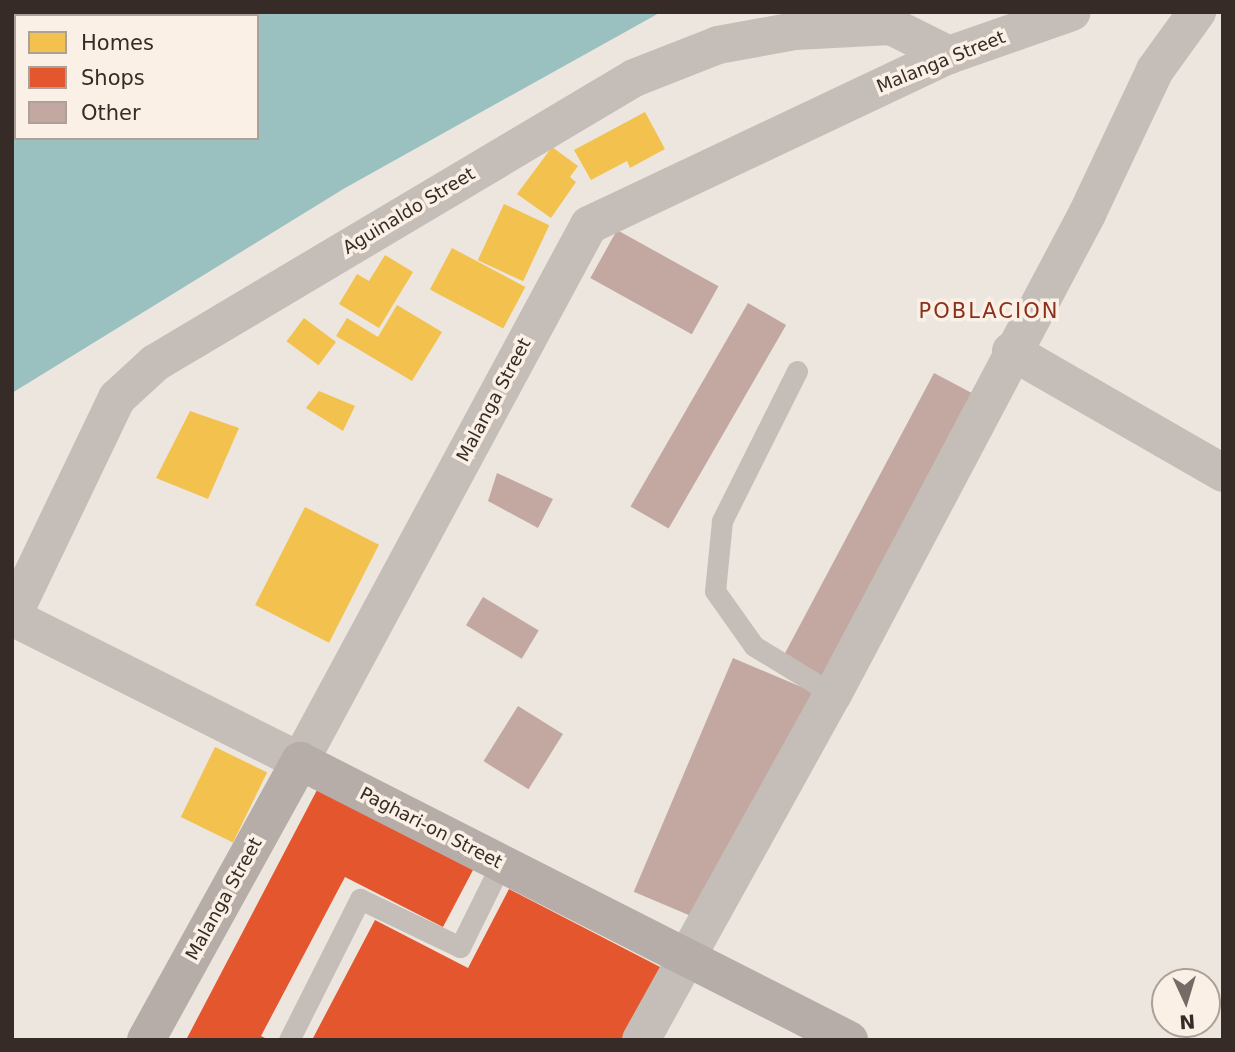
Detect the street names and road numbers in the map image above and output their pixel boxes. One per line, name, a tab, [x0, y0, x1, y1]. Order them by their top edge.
street label: Malanga Street	[874, 26, 1008, 98]
street label: Aguinaldo Street	[339, 163, 479, 259]
street label: Malanga Street	[452, 335, 536, 465]
street label: Paghari-on Street	[356, 783, 506, 873]
street label: Malanga Street	[181, 834, 267, 964]

